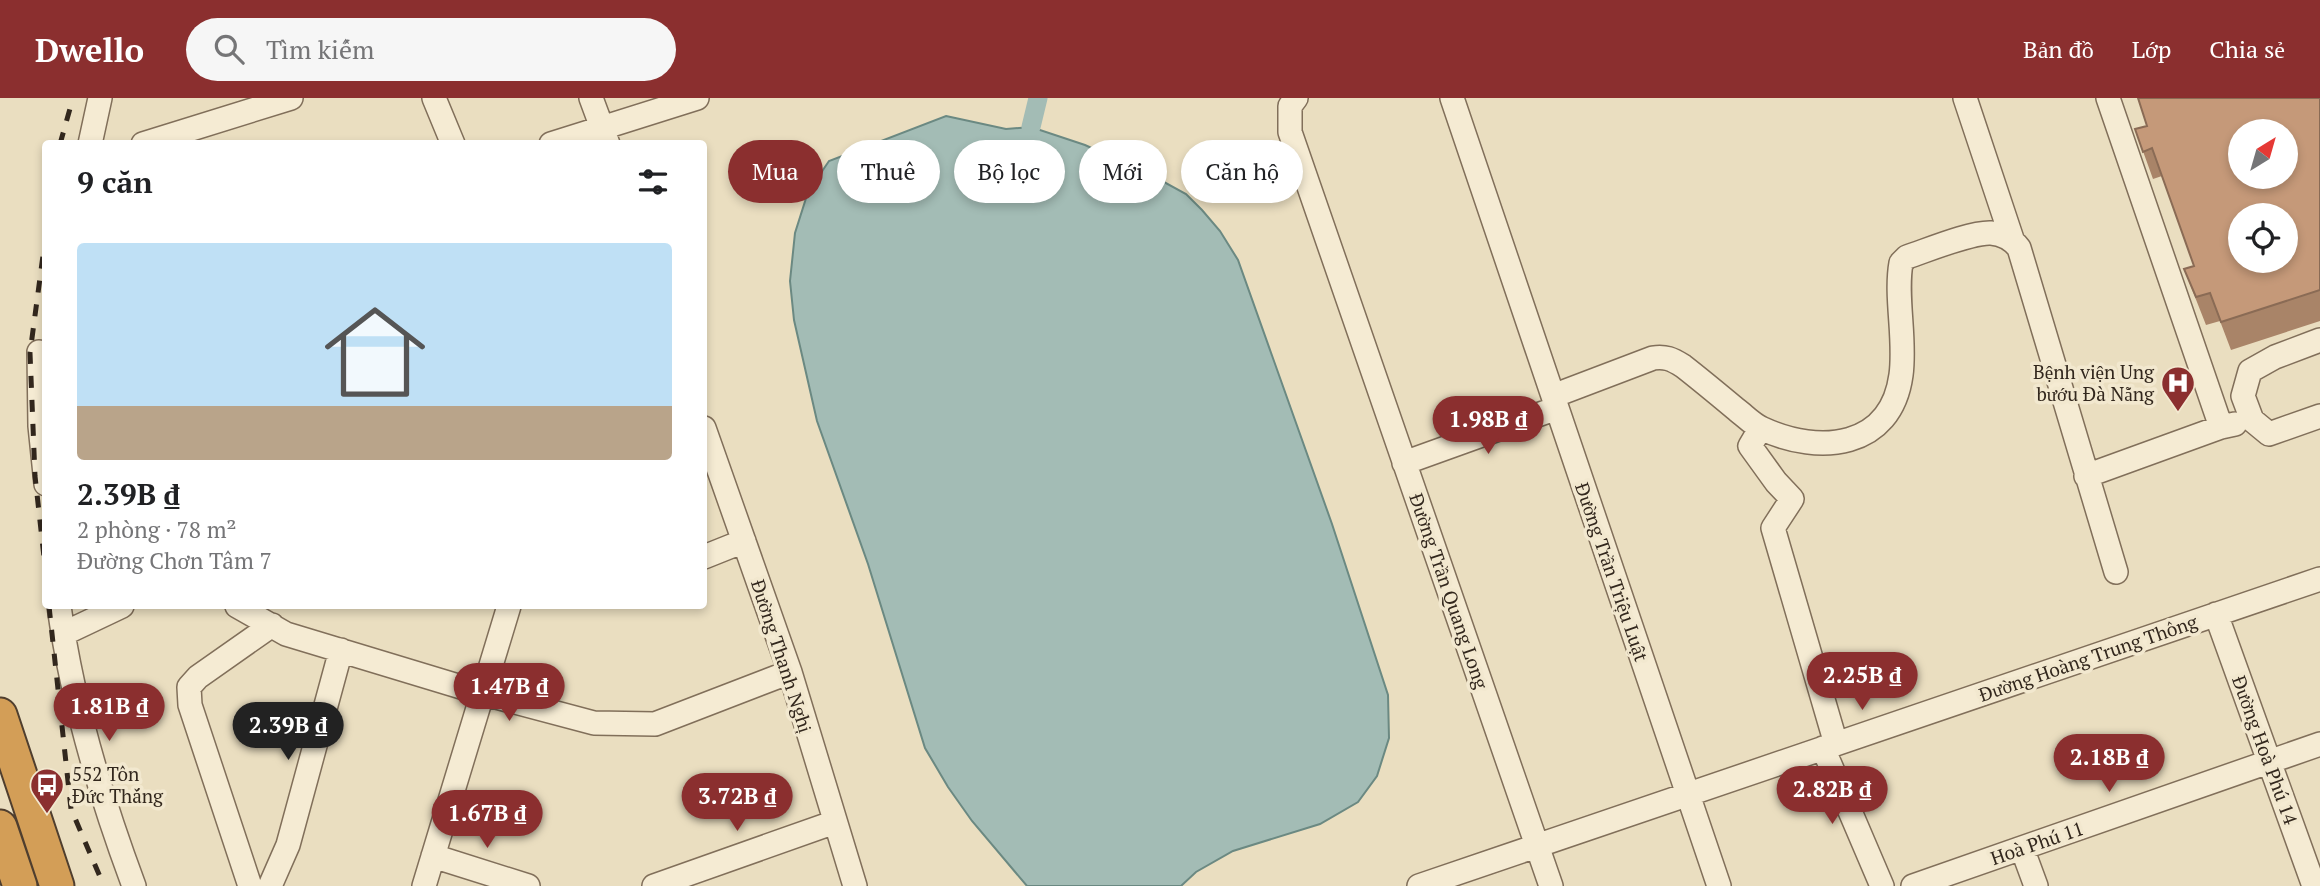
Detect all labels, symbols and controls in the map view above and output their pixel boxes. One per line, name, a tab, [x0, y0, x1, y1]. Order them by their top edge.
search box	[186, 18, 676, 81]
text: Dwello	[35, 28, 144, 71]
icon: search	[210, 30, 248, 68]
text: Tìm kiếm	[266, 32, 374, 66]
text: Bản đồ	[2023, 33, 2094, 65]
text: Lớp	[2132, 33, 2171, 65]
text: Chia sẻ	[2209, 33, 2285, 65]
north arrow	[2228, 119, 2298, 189]
map controls	[2228, 119, 2298, 273]
chip: Mua	[728, 140, 823, 203]
chip: Thuê	[837, 140, 940, 203]
chip: Bộ lọc	[954, 140, 1065, 203]
chip: Mới	[1079, 140, 1167, 203]
chip: Căn hộ	[1181, 140, 1303, 203]
text: 9 căn	[77, 162, 153, 202]
icon: filters	[634, 163, 672, 201]
button: locate	[2228, 203, 2298, 273]
icon: home	[312, 289, 438, 415]
place label: Bệnh viện Ung bướu Đà Nẵng	[2033, 359, 2155, 406]
hospital icon: Bệnh viện Ung bướu Đà Nẵng	[2159, 364, 2197, 413]
pin: 1.98B ₫	[1423, 396, 1553, 456]
text: 1.98B ₫	[1449, 403, 1527, 434]
text: 2.39B ₫	[77, 474, 180, 514]
street label: Đường Trần Triệu Luật	[1570, 479, 1655, 665]
street label: Đường Trần Quang Long	[1404, 490, 1495, 693]
text: 2 phòng · 78 m²	[77, 514, 236, 545]
text: Đường Chơn Tâm 7	[77, 545, 272, 576]
street label: Đường Thanh Nghị	[746, 576, 819, 736]
street label: Đường Hoàng Trung Thông	[1975, 608, 2201, 707]
pin: 2.25B ₫	[1797, 652, 1927, 712]
text: 2.25B ₫	[1823, 659, 1901, 690]
pin: 1.47B ₫	[444, 664, 574, 723]
text: 1.47B ₫	[470, 670, 548, 701]
street label: Đường Hoà Phú 14	[2227, 672, 2304, 828]
pin: 1.81B ₫	[44, 684, 174, 743]
text: 1.81B ₫	[70, 690, 148, 721]
pin: 2.39B ₫	[223, 702, 353, 762]
text: 2.39B ₫	[249, 709, 327, 740]
pin: 2.18B ₫	[2044, 734, 2174, 794]
text: 2.18B ₫	[2070, 741, 2148, 772]
place label: 552 Tôn Đức Thắng	[72, 761, 164, 808]
bus stop icon: 552 Tôn Đức Thắng	[28, 766, 66, 815]
pin: 2.82B ₫	[1767, 766, 1897, 826]
text: 2.82B ₫	[1793, 773, 1871, 804]
pin: 3.72B ₫	[672, 774, 802, 833]
text: 3.72B ₫	[698, 780, 776, 811]
pin: 1.67B ₫	[422, 790, 552, 850]
text: 1.67B ₫	[448, 797, 526, 828]
street label: Hoà Phú 11	[1987, 815, 2087, 870]

